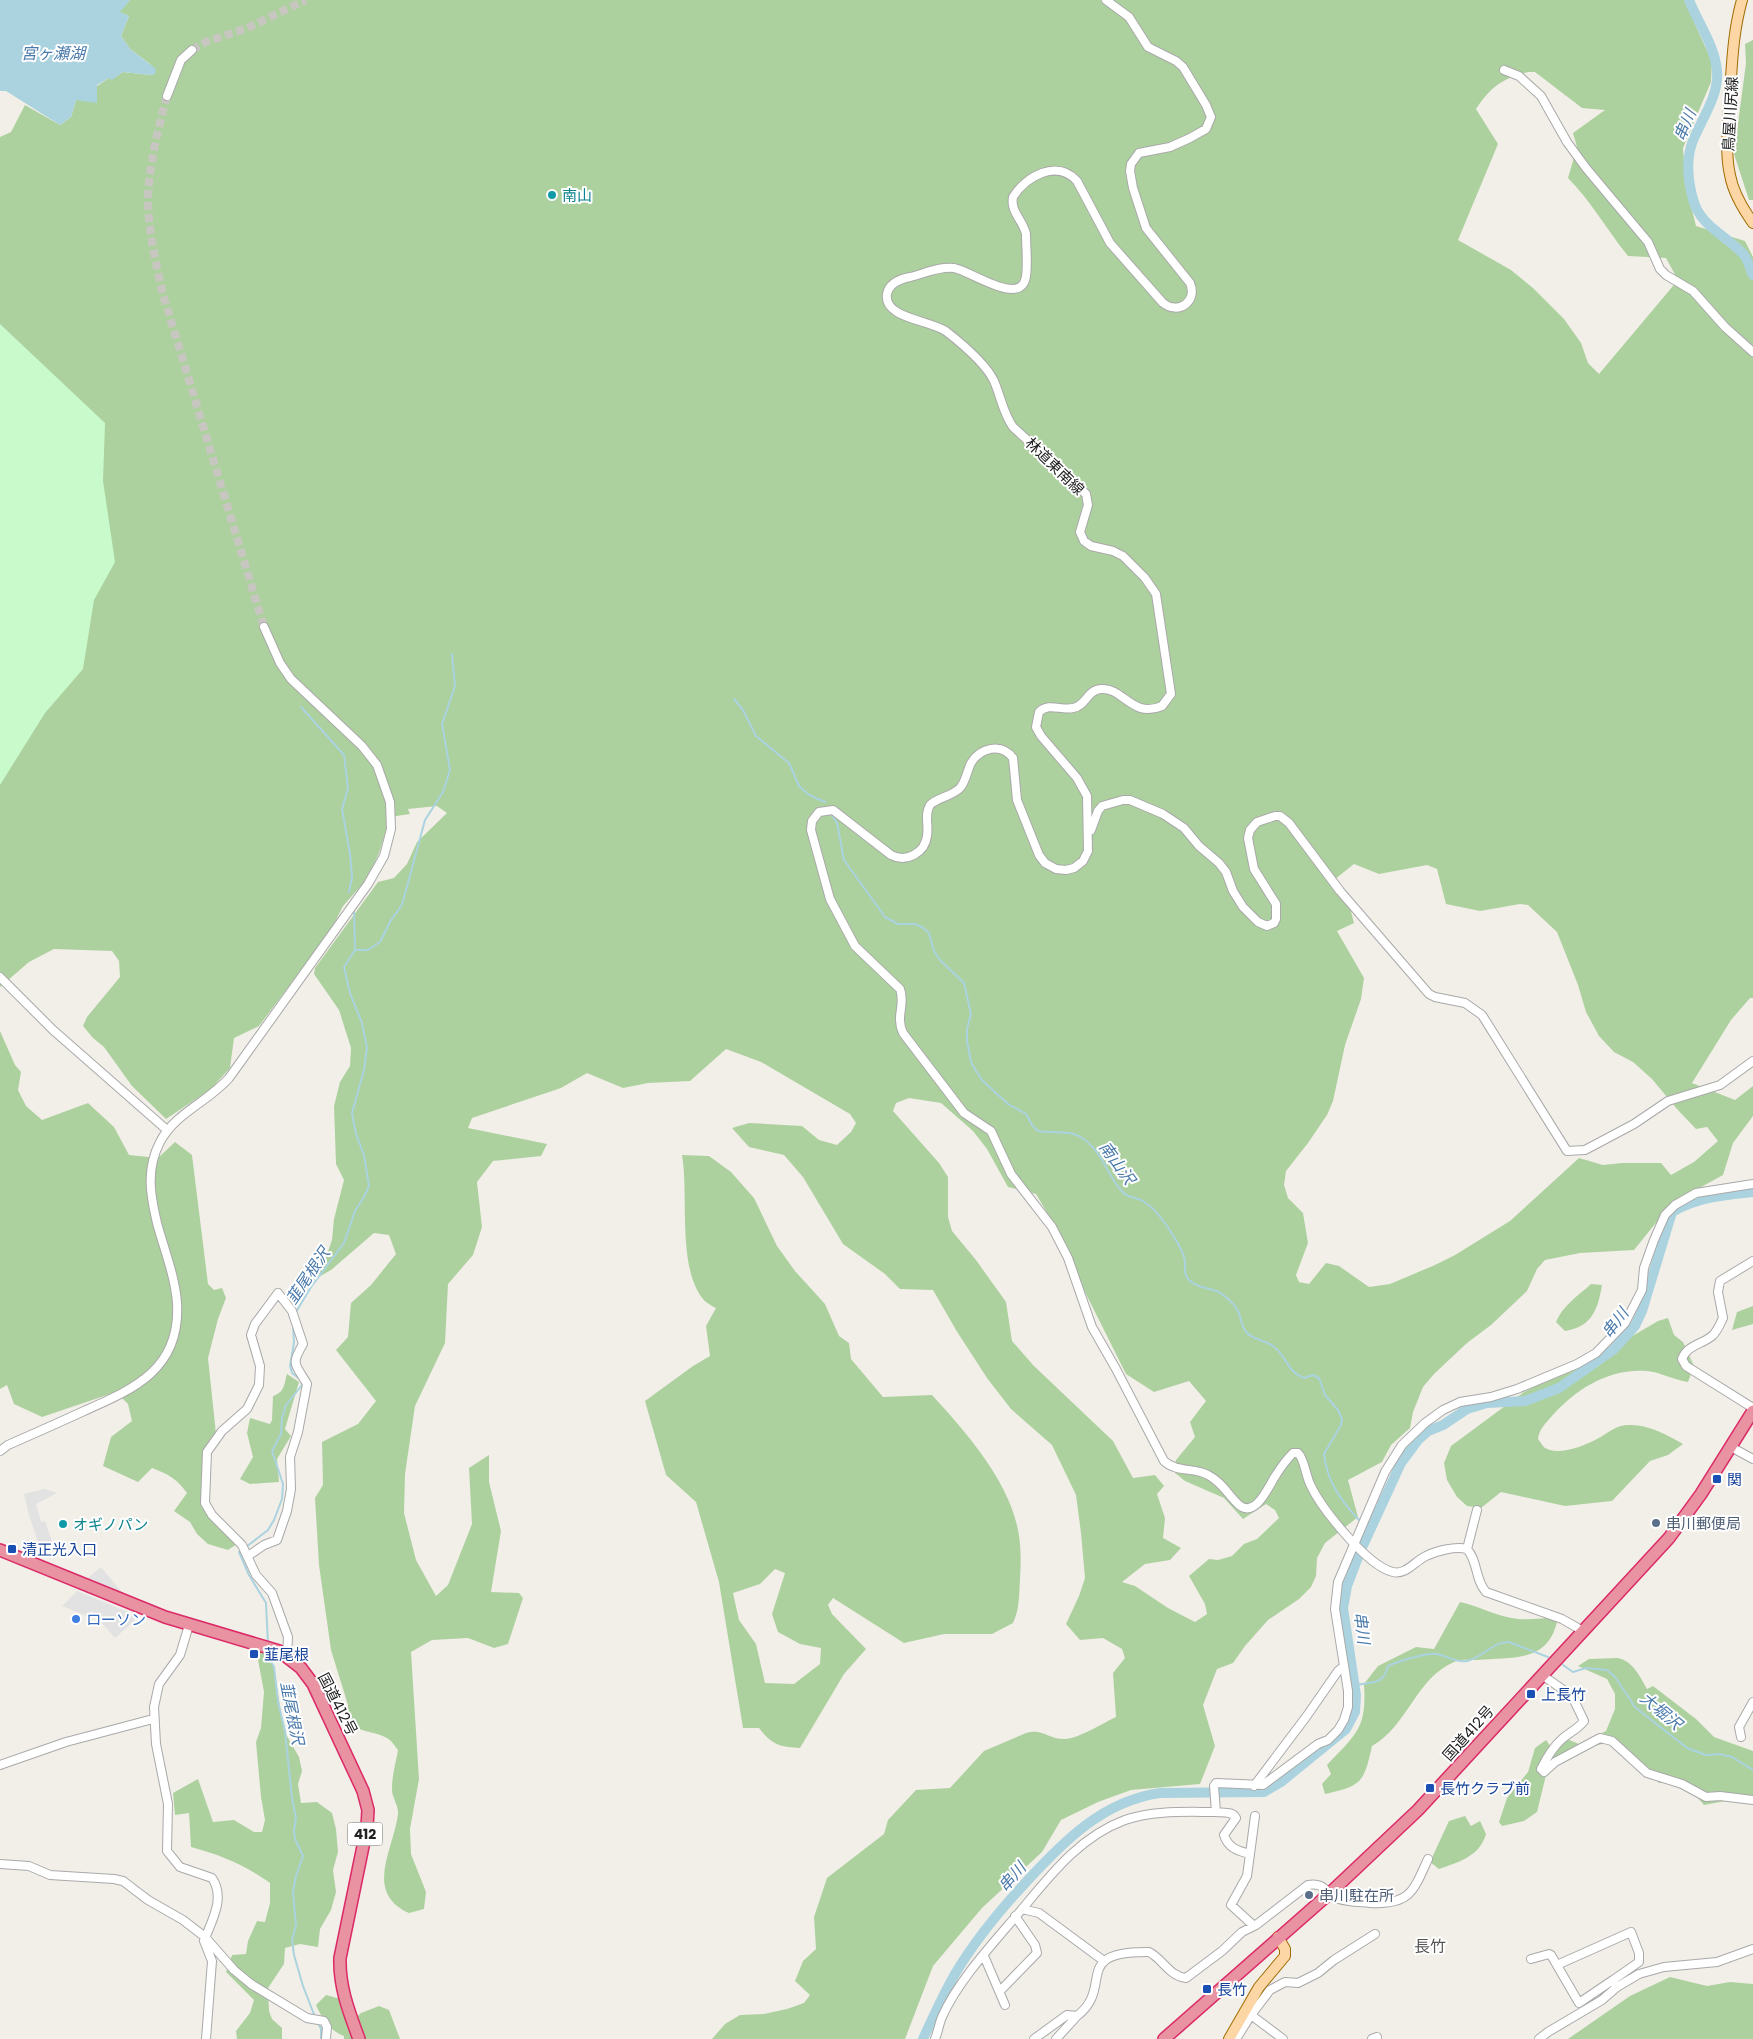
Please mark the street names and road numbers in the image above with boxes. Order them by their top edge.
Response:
street label: 鳥屋川尻線 [1718,76,1742,152]
street label: 林道東南線 [1021,432,1089,500]
street label: 国道412号 [313,1669,363,1739]
street label: 国道412号 [1437,1701,1499,1765]
road number: 412 [348,1822,382,1846]

